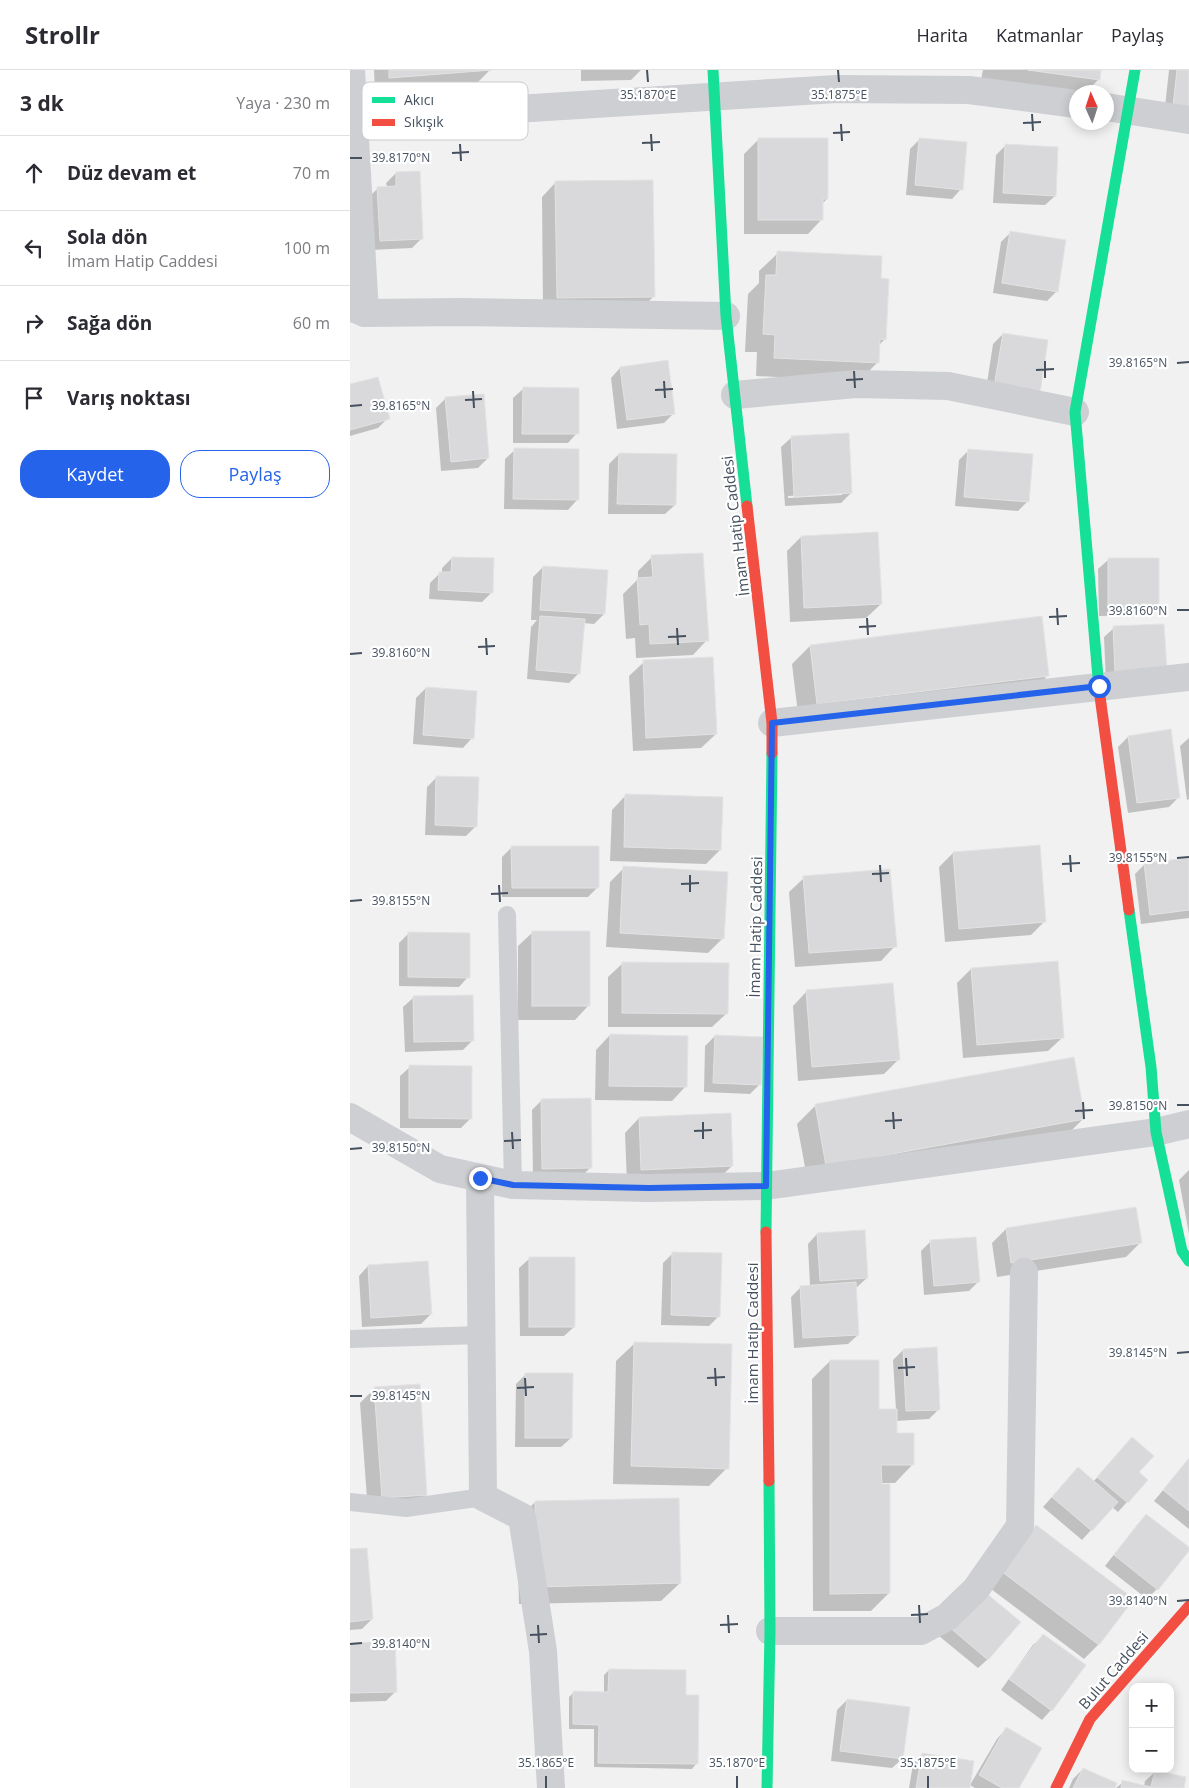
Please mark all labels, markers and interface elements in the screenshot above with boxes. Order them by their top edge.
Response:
text: Strollr [25,18,100,51]
text: Harita [916,23,968,47]
text: Katmanlar [996,23,1083,47]
text: Paylaş [1111,23,1164,47]
legend [362,82,528,140]
north arrow [1069,85,1114,130]
text: 35.1870°E [620,86,676,103]
text: 35.1875°E [811,86,867,103]
text: 3 dk [20,89,64,117]
text: Akıcı [404,90,434,109]
text: Yaya · 230 m [236,92,330,114]
text: Sıkışık [404,112,444,131]
text: 39.8170°N [372,149,430,166]
icon: ahead [20,159,48,187]
text: Düz devam et [67,160,196,186]
text: 70 m [293,162,330,184]
text: Sola dön [67,224,148,250]
icon: left [20,234,48,262]
text: 100 m [284,237,330,259]
text: İmam Hatip Caddesi [67,250,218,272]
icon: right [20,309,48,337]
text: Sağa dön [67,310,152,336]
text: 60 m [293,312,330,334]
text: 39.8165°N [1109,354,1167,371]
icon: arrive [20,384,48,412]
text: Varış noktası [67,385,191,411]
text: 39.8165°N [372,397,430,414]
button: Kaydet [20,450,170,498]
button: Paylaş [180,450,330,498]
street label: İmam Hatip Caddesi [716,455,754,597]
text: 39.8160°N [1109,602,1167,619]
text: 39.8160°N [372,644,430,661]
route start [1088,675,1111,698]
text: 39.8155°N [1109,849,1167,866]
street label: İmam Hatip Caddesi [744,856,766,998]
text: 39.8155°N [372,892,430,909]
text: 39.8150°N [1109,1097,1167,1114]
text: 39.8150°N [372,1139,430,1156]
route end [469,1167,492,1190]
street label: İmam Hatip Caddesi [742,1262,762,1404]
text: 39.8145°N [1109,1344,1167,1361]
text: 39.8145°N [372,1387,430,1404]
text: 39.8140°N [1109,1592,1167,1609]
street label: Bulut Caddesi [1074,1627,1152,1713]
text: 39.8140°N [372,1635,430,1652]
map controls [1129,1683,1174,1773]
button: + [1129,1683,1174,1728]
button: − [1129,1728,1174,1773]
text: 35.1865°E [518,1754,574,1771]
text: 35.1870°E [709,1754,765,1771]
text: 35.1875°E [900,1754,956,1771]

